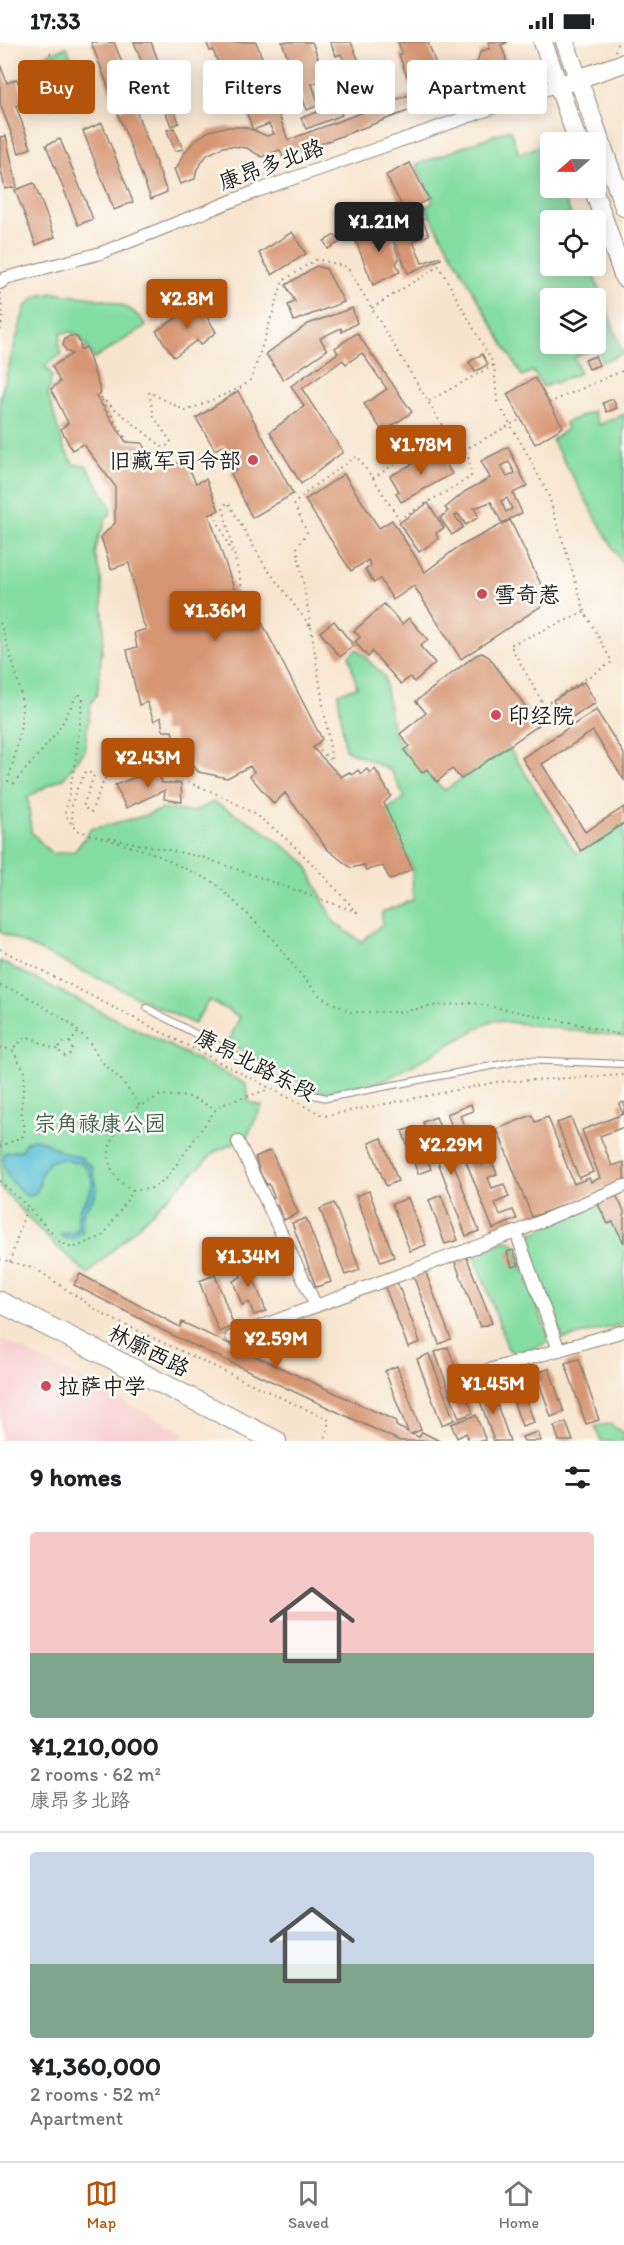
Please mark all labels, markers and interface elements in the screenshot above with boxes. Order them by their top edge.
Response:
text: 17:33 [30,8,81,35]
chip: Buy [18,60,95,114]
chip: Rent [107,60,191,114]
chip: Filters [203,60,303,114]
chip: New [315,60,395,114]
chip: Apartment [407,60,547,114]
north arrow [540,132,606,198]
map controls [540,132,606,354]
street label: 康昂多北路 [215,133,327,196]
pin: ¥1.21M [330,202,428,253]
text: ¥1.21M [349,209,409,233]
button: locate [540,210,606,276]
pin: ¥2.8M [145,279,229,330]
text: ¥2.8M [160,286,214,310]
button: layers [540,288,606,354]
pin: ¥1.78M [372,425,470,476]
text: ¥1.78M [390,432,452,456]
place label: 旧藏军司令部 [109,447,241,474]
marker: 旧藏军司令部 [246,453,260,467]
place label: 雪奇惹 [494,581,560,608]
marker: 雪奇惹 [475,587,489,601]
pin: ¥1.36M [166,591,264,642]
text: ¥1.36M [184,598,246,622]
place label: 印经院 [508,702,574,729]
marker: 印经院 [489,708,503,722]
pin: ¥2.43M [99,738,197,789]
text: ¥2.43M [115,745,181,769]
street label: 康昂北路东段 [191,1022,321,1106]
park label: 宗角禄康公园 [34,1110,166,1137]
pin: ¥2.29M [402,1125,500,1176]
text: ¥2.29M [419,1132,483,1156]
pin: ¥1.34M [199,1237,297,1288]
text: ¥1.34M [216,1244,280,1268]
street label: 林廓西路 [103,1318,194,1382]
pin: ¥2.59M [227,1319,325,1370]
text: ¥2.59M [244,1326,308,1350]
pin: ¥1.45M [444,1364,542,1415]
text: ¥1.45M [461,1371,525,1395]
place label: 拉萨中学 [58,1373,146,1400]
marker: 拉萨中学 [39,1379,53,1393]
text: 9 homes [30,1461,122,1493]
icon: filters [561,1461,594,1494]
icon: home [258,1571,366,1679]
text: ¥1,210,000 [30,1730,159,1762]
text: 2 rooms · 62 m² [30,1762,161,1786]
text: 康昂多北路 [30,1788,130,1812]
icon: home [258,1891,366,1999]
text: ¥1,360,000 [30,2050,161,2082]
text: 2 rooms · 52 m² [30,2082,161,2106]
text: Apartment [30,2106,123,2130]
tab: Map [85,2177,118,2232]
tab: Saved [288,2177,329,2232]
tab: Home [499,2177,539,2232]

